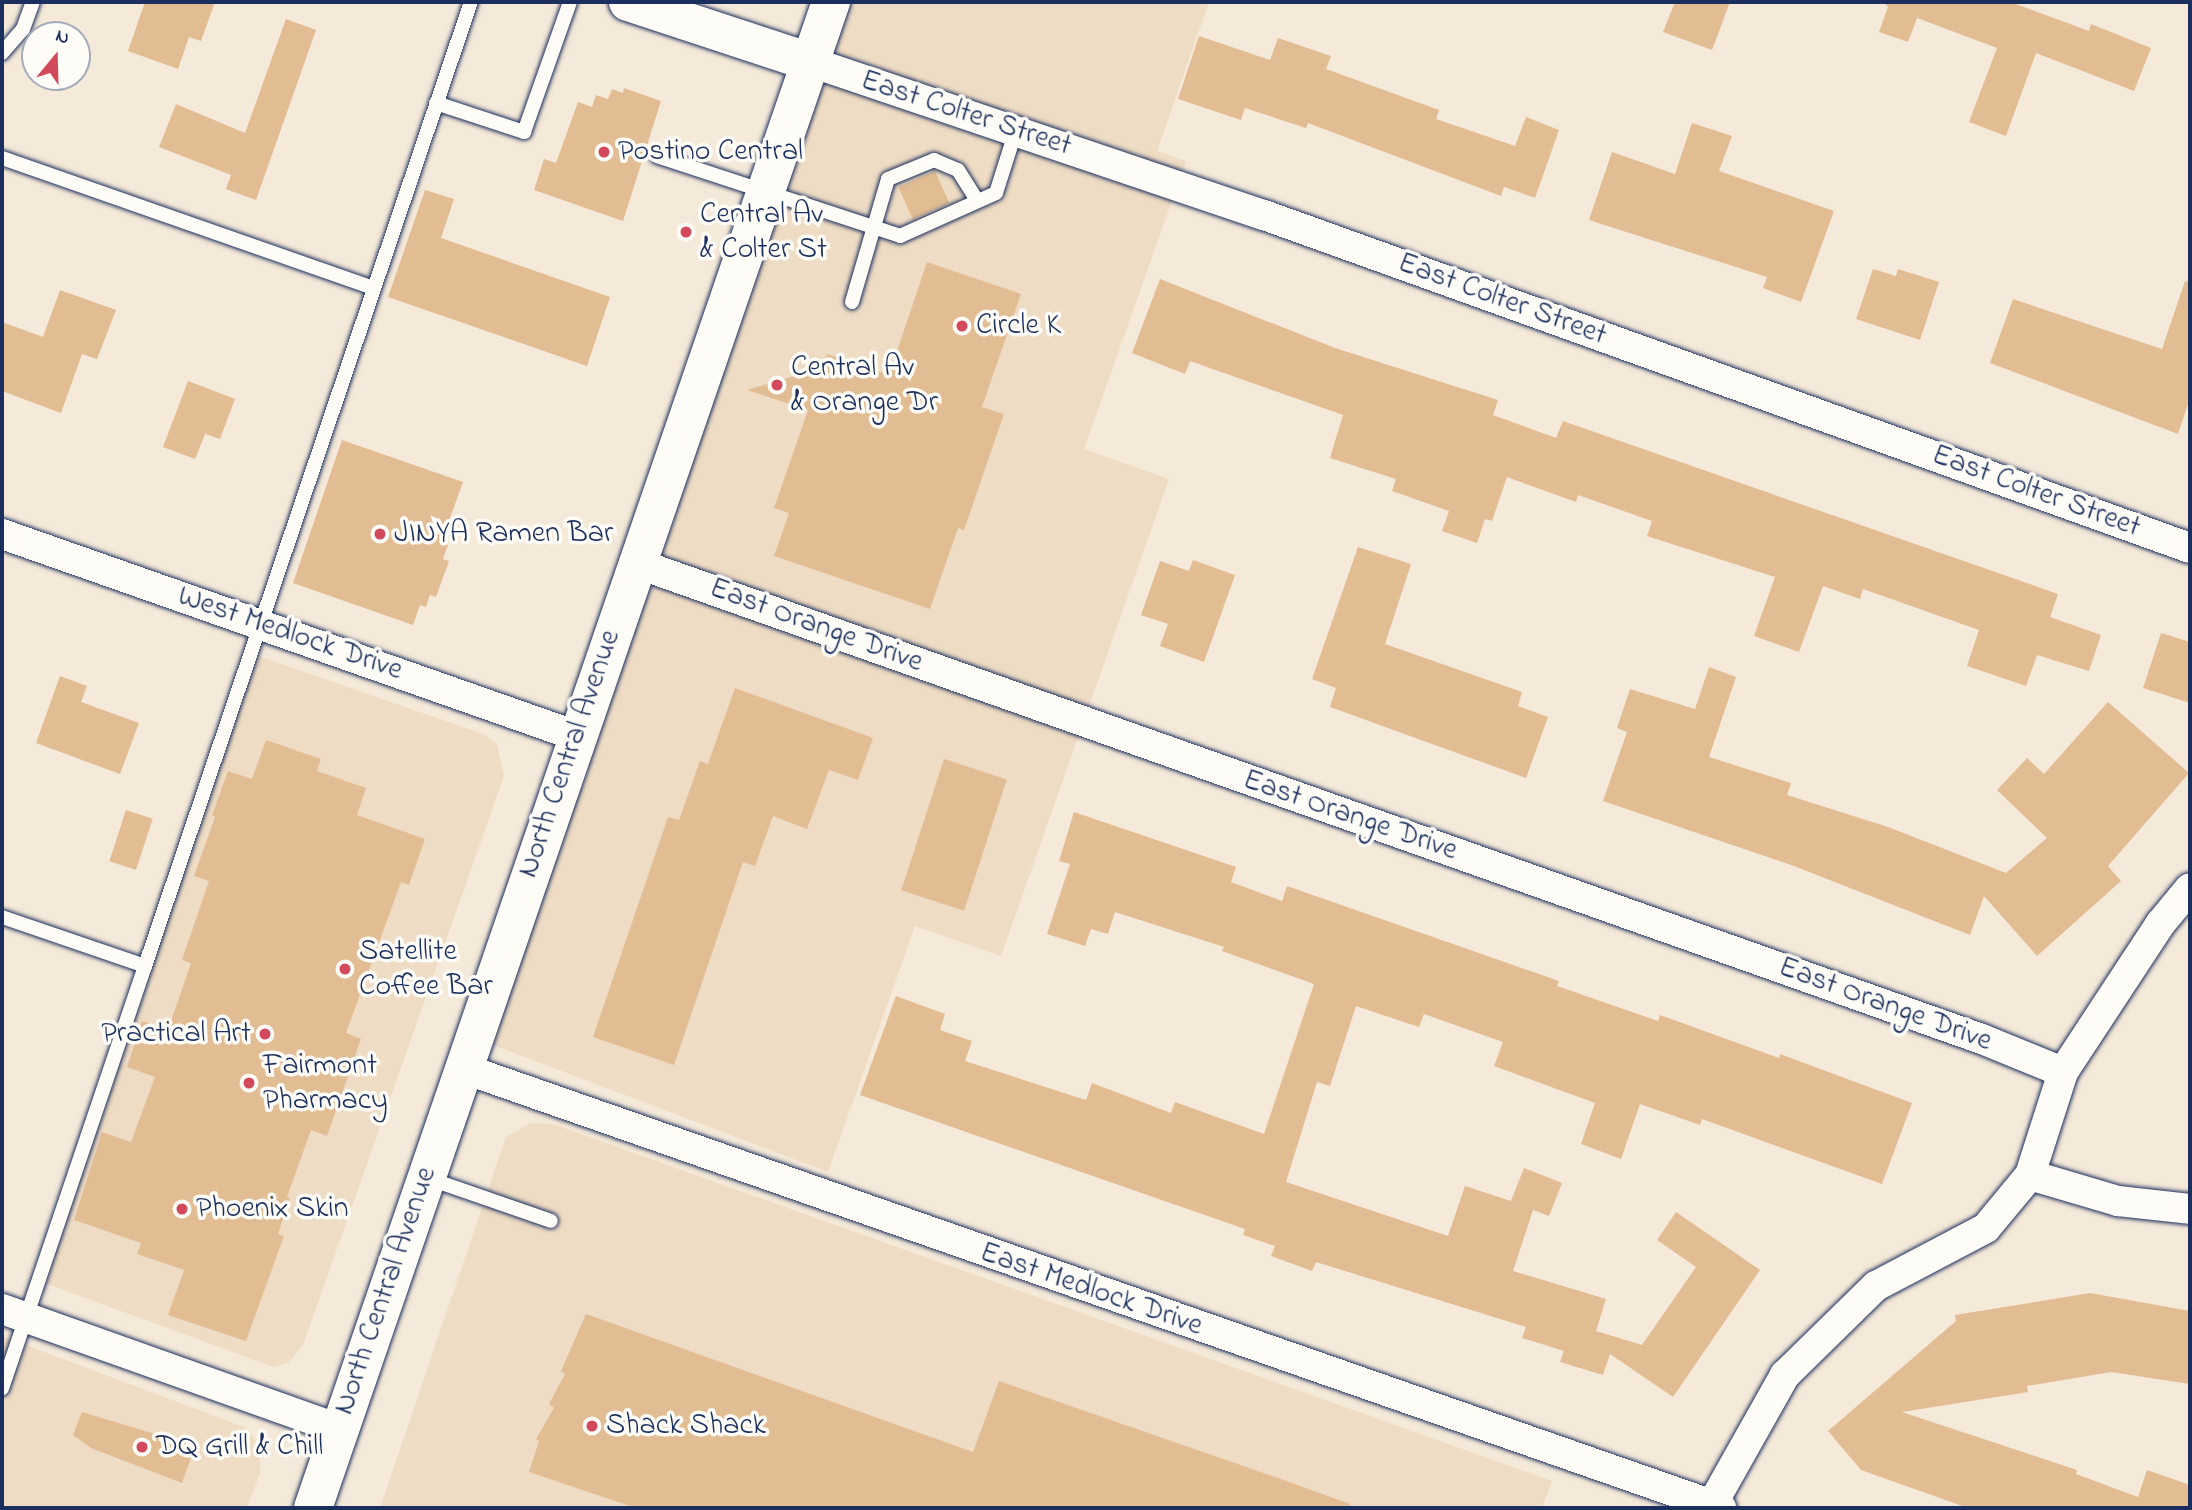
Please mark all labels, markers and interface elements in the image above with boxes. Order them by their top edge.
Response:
north arrow [21,21,91,91]
text: N [52,23,73,52]
street label: East Colter Street [856,63,1076,165]
place label: Postino Central [618,134,803,170]
marker: Postino Central [596,144,612,160]
place label: Central Av & Colter St [700,197,827,268]
marker: Central Av & Colter St [678,224,694,240]
street label: East Colter Street [1393,246,1611,354]
place label: Circle K [976,308,1061,344]
marker: Circle K [954,318,970,334]
place label: Central Av & Orange Dr [791,350,938,420]
marker: Central Av & Orange Dr [769,377,785,393]
street label: East Colter Street [1927,438,2145,546]
place label: JINYA Ramen Bar [394,516,613,552]
marker: JINYA Ramen Bar [372,526,388,542]
street label: East Orange Drive [704,571,928,681]
street label: West Medlock Drive [173,579,407,689]
street label: North Central Avenue [511,625,629,883]
street label: East Orange Drive [1238,762,1462,870]
place label: Satellite Coffee Bar [359,934,493,1004]
street label: East Orange Drive [1773,950,1997,1060]
marker: Satellite Coffee Bar [337,961,353,977]
place label: Practical Art [101,1016,251,1052]
marker: Practical Art [257,1026,273,1042]
place label: Fairmont Pharmacy [263,1048,388,1118]
marker: Fairmont Pharmacy [241,1075,257,1091]
street label: North Central Avenue [327,1162,445,1420]
place label: Phoenix Skin [196,1191,349,1227]
marker: Phoenix Skin [174,1201,190,1217]
street label: East Medlock Drive [975,1235,1207,1345]
place label: Shack Shack [606,1408,766,1444]
marker: Shack Shack [584,1418,600,1434]
place label: DQ Grill & Chill [156,1429,323,1465]
marker: DQ Grill & Chill [134,1439,150,1455]

